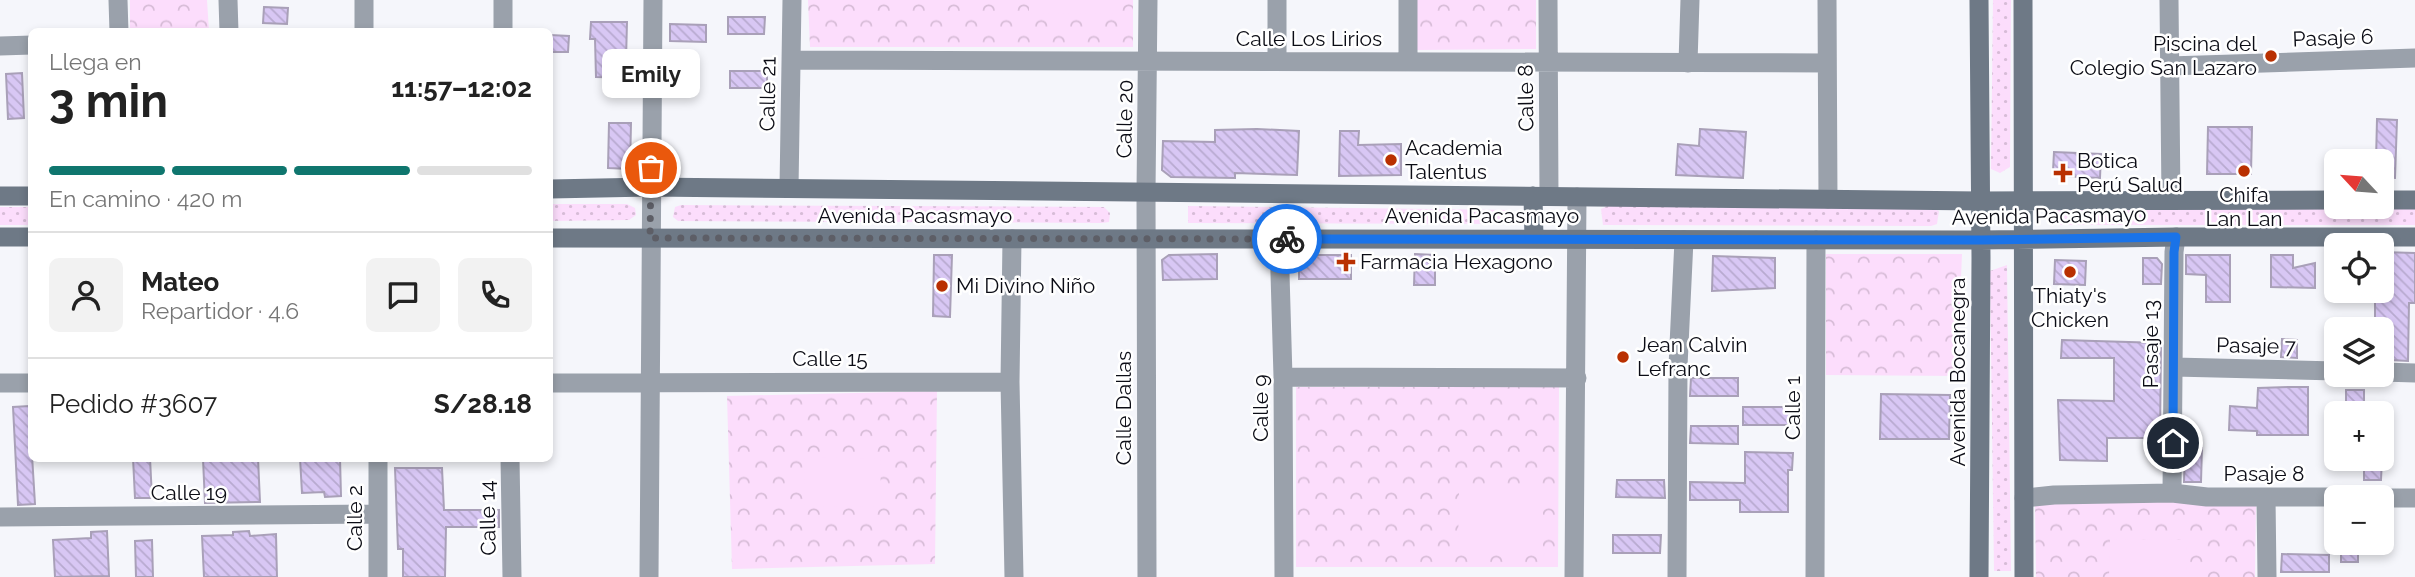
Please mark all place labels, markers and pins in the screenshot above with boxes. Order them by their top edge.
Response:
place label: Piscina del Colegio San Lazaro [2070,31,2257,80]
marker: Piscina del Colegio San Lazaro [2263,48,2279,64]
callout: Emily [602,49,700,98]
place label: Academia Talentus [1405,135,1503,184]
pin [621,138,681,198]
place label: Botica Perú Salud [2077,148,2183,197]
marker: Academia Talentus [1383,152,1399,168]
marker: Chifa Lan Lan [2236,163,2252,179]
marker: Botica Perú Salud [2055,165,2071,181]
place label: Chifa Lan Lan [2205,182,2283,231]
place label: Farmacia Hexagono [1360,249,1553,274]
marker: Farmacia Hexagono [1338,254,1354,270]
marker: Thiaty's Chicken [2062,264,2078,280]
place label: Mi Divino Niño [956,273,1095,298]
marker: Mi Divino Niño [934,278,950,294]
place label: Thiaty's Chicken [2031,283,2109,332]
place label: Jean Calvin Lefranc [1637,332,1748,381]
marker: Jean Calvin Lefranc [1615,349,1631,365]
pin [2143,413,2203,473]

